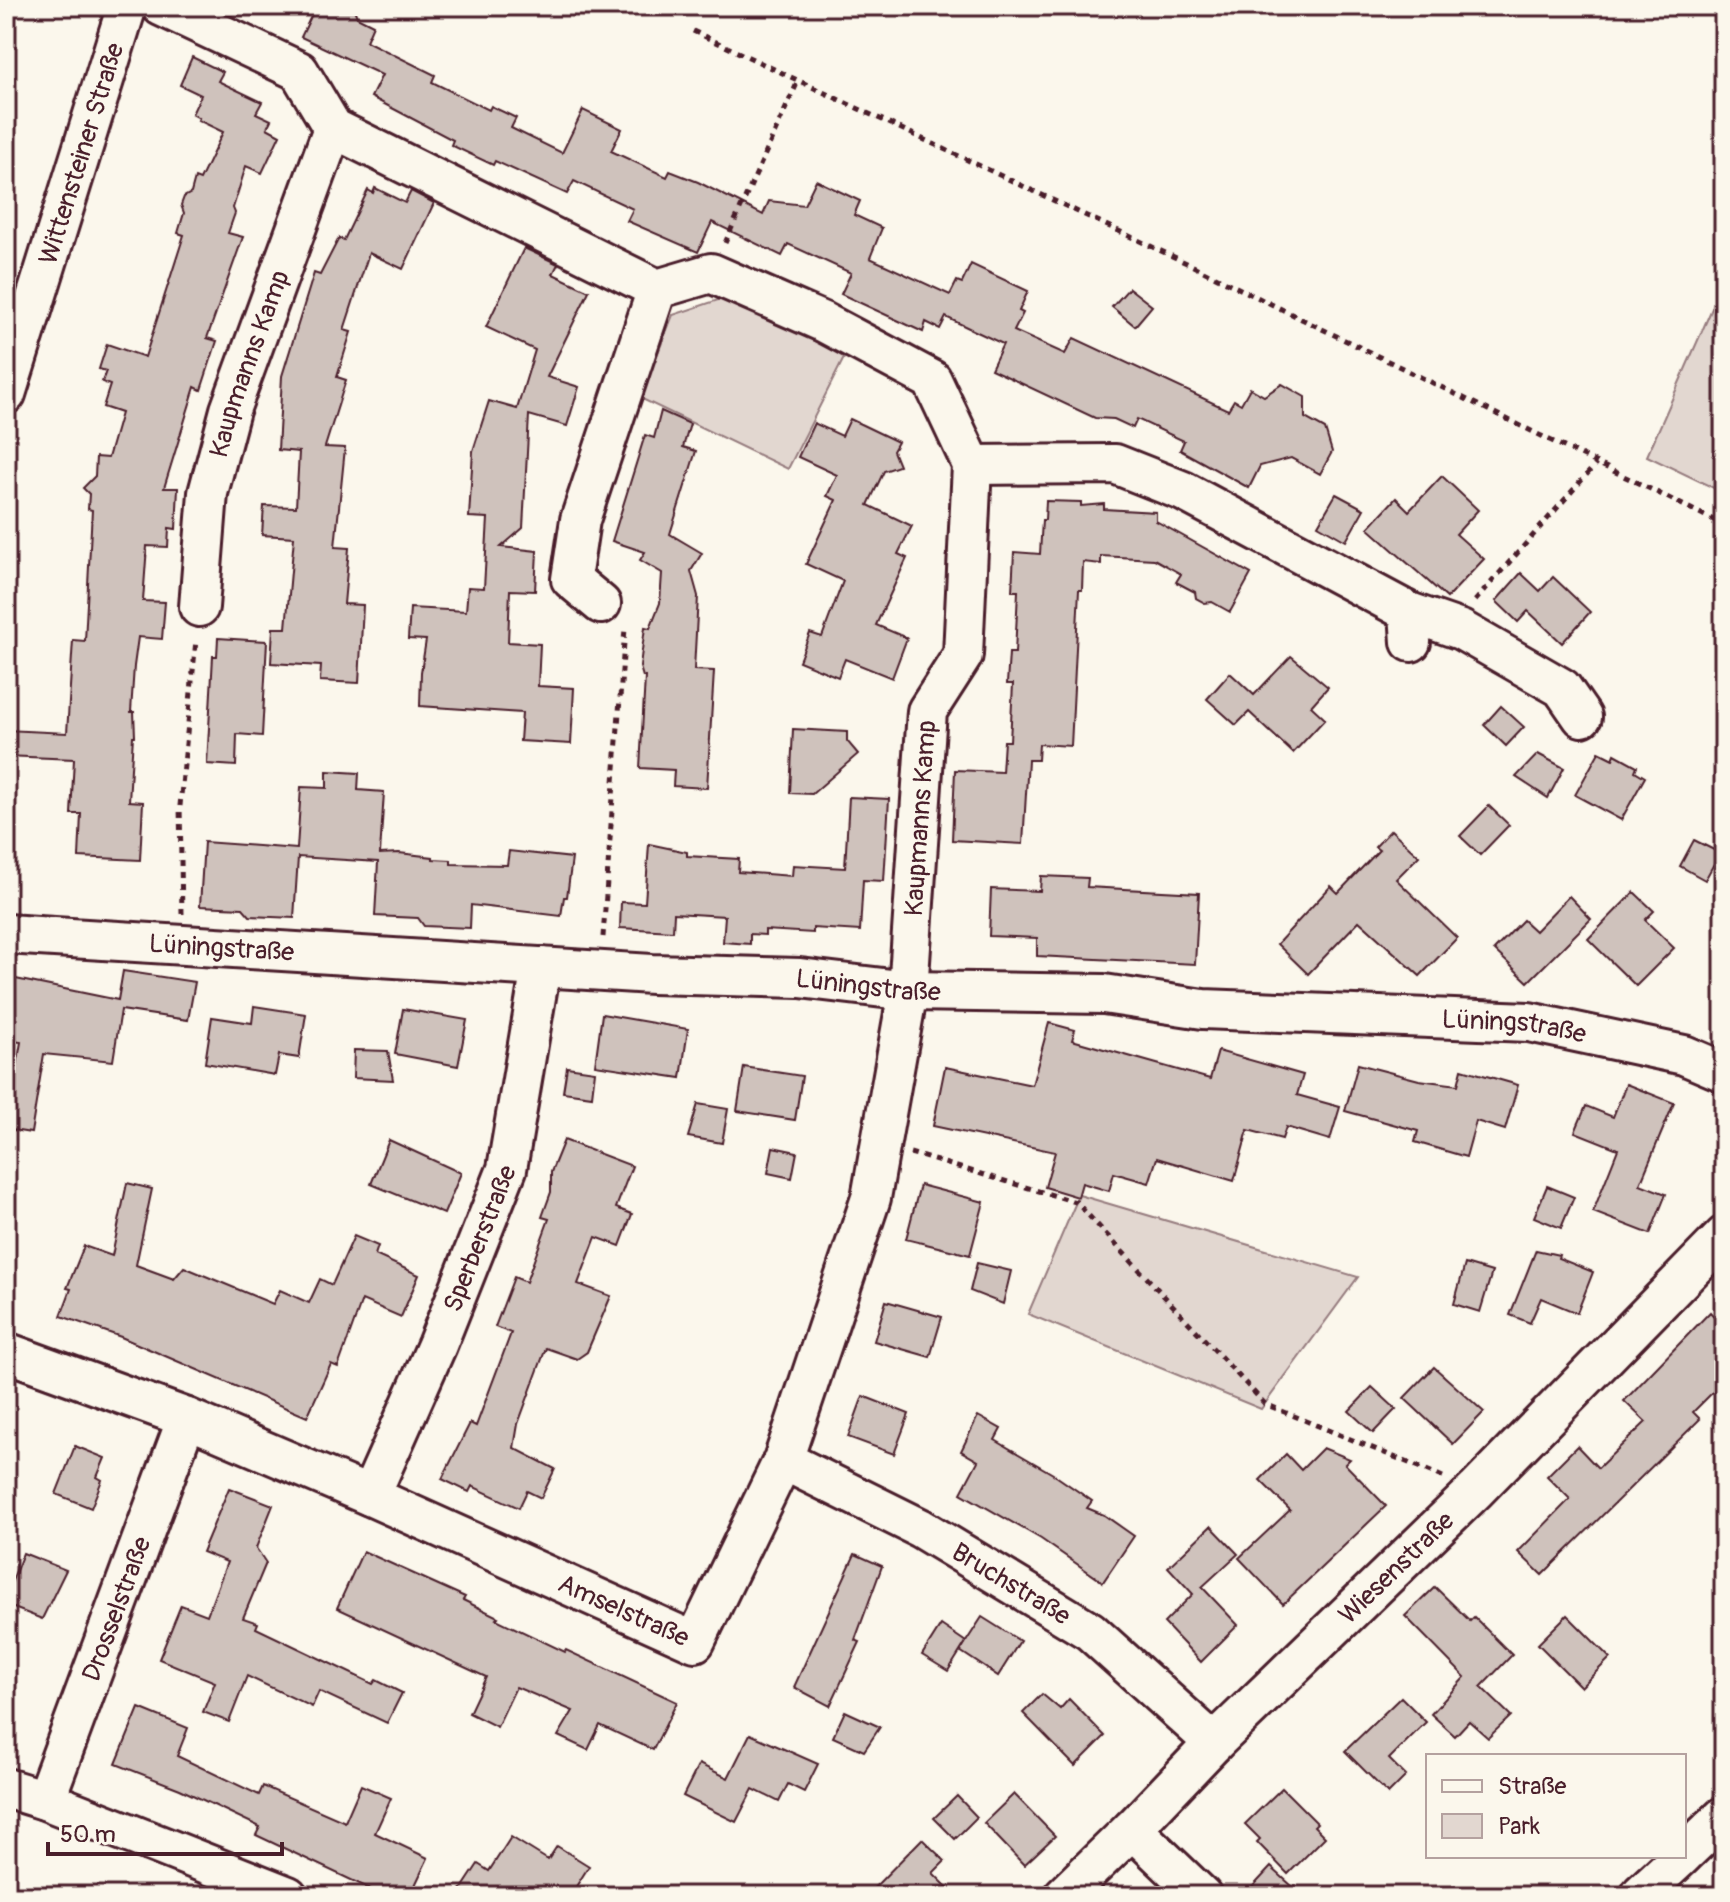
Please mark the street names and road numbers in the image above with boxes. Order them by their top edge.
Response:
street label: Wittensteiner Straße [32,39,132,268]
street label: Kaupmanns Kamp [203,266,297,461]
street label: Kaupmanns Kamp [898,719,943,917]
street label: Lüningstraße [148,928,295,969]
street label: Lüningstraße [794,963,941,1009]
street label: Lüningstraße [1441,1004,1589,1051]
street label: Sperberstraße [437,1161,524,1317]
street label: Wiesenstraße [1332,1505,1461,1631]
street label: Drosselstraße [76,1532,159,1686]
street label: Bruchstraße [946,1536,1076,1633]
street label: Amselstraße [553,1568,694,1654]

